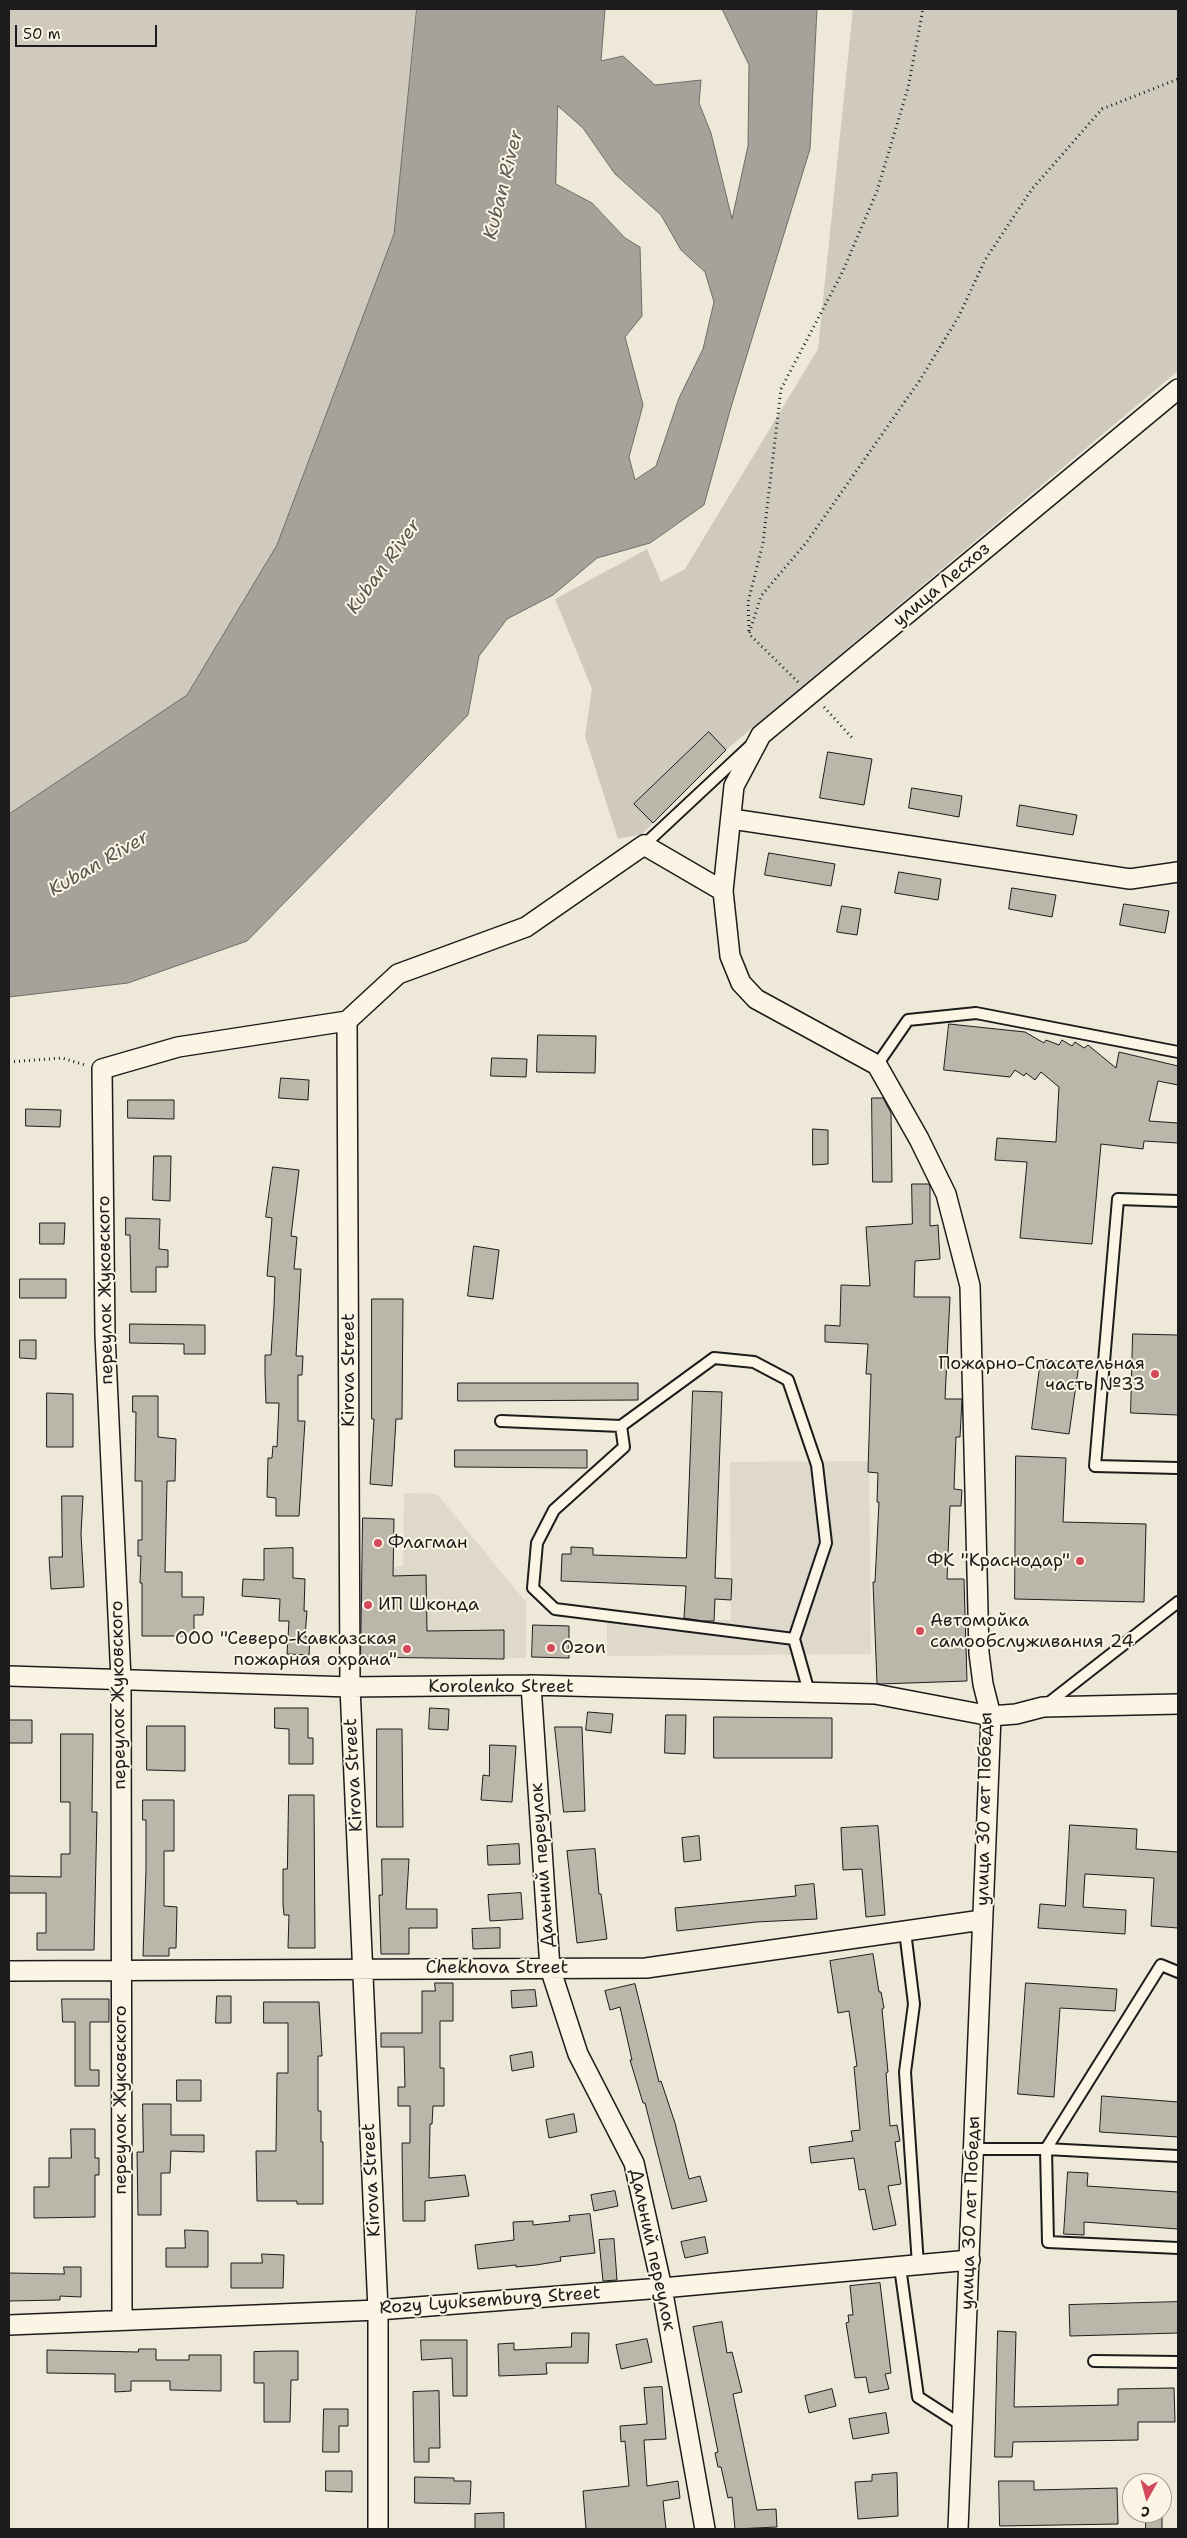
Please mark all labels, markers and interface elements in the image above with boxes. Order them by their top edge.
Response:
scale bar [18,15,160,47]
text: 50 m [23,24,61,44]
water label: Kuban River [479,128,529,242]
water label: Kuban River [342,515,426,619]
street label: улица Лесхоз [889,538,995,632]
water label: Kuban River [45,826,153,902]
street label: переулок Жуковского [94,1195,118,1385]
street label: Kirova Street [338,1313,360,1427]
place label: Пожарно-Спасательная часть №33 [938,1353,1145,1396]
marker: Пожарно-Спасательная часть №33 [1149,1368,1161,1380]
place label: Флагман [388,1532,468,1554]
marker: Флагман [372,1537,384,1549]
place label: ФК "Краснодар" [927,1550,1070,1572]
marker: ФК "Краснодар" [1074,1555,1086,1567]
place label: ИП Шконда [378,1594,479,1616]
marker: ИП Шконда [362,1599,374,1611]
street label: переулок Жуковского [107,1600,131,1790]
place label: Автомойка самообслуживания 24 [930,1610,1134,1652]
marker: Автомойка самообслуживания 24 [914,1625,926,1637]
place label: ООО "Северо-Кавказская пожарная охрана" [175,1628,397,1670]
place label: Ozon [561,1637,606,1659]
marker: Ozon [545,1642,557,1654]
marker: ООО "Северо-Кавказская пожарная охрана" [401,1643,413,1655]
street label: Korolenko Street [428,1676,574,1698]
street label: улица 30 лет Победы [973,1712,997,1906]
street label: Kirova Street [340,1718,368,1832]
street label: Дальний переулок [526,1782,560,1948]
street label: Chekhova Street [426,1957,568,1979]
street label: переулок Жуковского [110,2005,132,2195]
street label: улица 30 лет Победы [957,2116,985,2310]
street label: Kirova Street [358,2123,386,2237]
street label: Дальний переулок [624,2167,680,2333]
street label: Rozy Lyuksemburg Street [379,2282,601,2320]
north arrow [1122,2473,1172,2523]
text: С [1140,2502,1151,2521]

